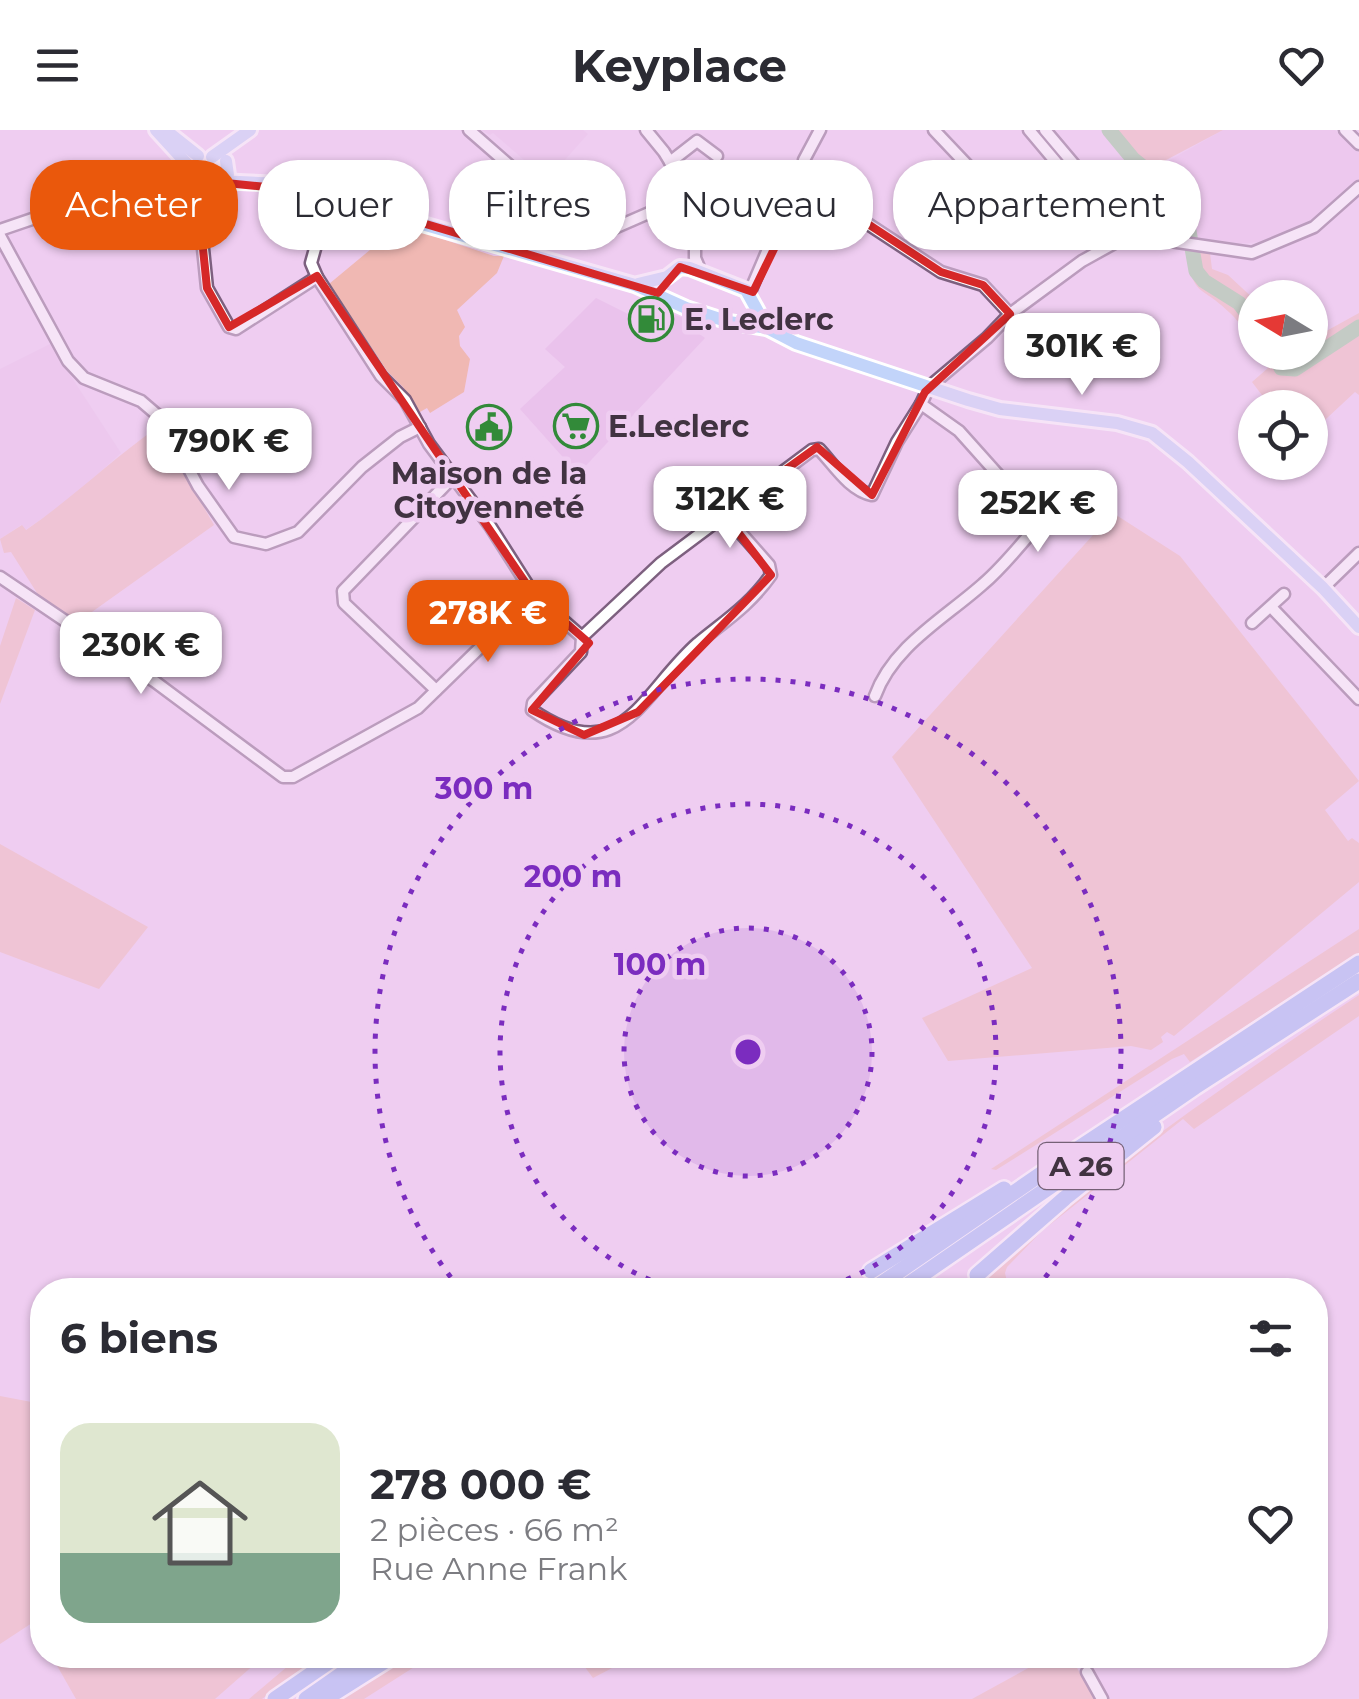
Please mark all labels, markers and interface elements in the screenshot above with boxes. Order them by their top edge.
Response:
icon: menu [30,38,85,93]
text: Keyplace [572,38,787,93]
icon: heart [1274,38,1329,93]
chip: Acheter [30,160,238,250]
chip: Louer [258,160,429,250]
chip: Filtres [449,160,626,250]
chip: Nouveau [646,160,873,250]
chip: Appartement [893,160,1201,250]
north arrow [1238,280,1328,370]
map controls [1238,280,1328,480]
fuel station icon: E. Leclerc [628,296,674,342]
place label: E. Leclerc [684,301,834,338]
pin: 301K € [1001,313,1163,398]
text: 301K € [1026,326,1138,365]
button: locate [1238,390,1328,480]
supermarket icon: E.Leclerc [553,403,599,449]
public building icon: Maison de la Citoyenneté [466,404,512,450]
pin: 790K € [148,408,310,493]
place label: E.Leclerc [608,408,749,445]
text: 790K € [169,421,289,460]
place label: Maison de la Citoyenneté [391,455,587,526]
pin: 312K € [649,466,811,551]
pin: 252K € [957,470,1119,555]
text: 312K € [675,479,785,518]
text: 252K € [980,483,1096,522]
pin: 278K € [407,580,569,665]
text: 278K € [429,593,547,632]
pin: 230K € [60,612,222,697]
text: 230K € [82,625,200,664]
text: 300 m [434,770,533,807]
text: 200 m [524,858,622,895]
text: 100 m [614,946,706,983]
centre of rings [730,1034,766,1070]
road number: A 26 [1038,1143,1124,1189]
icon: filters [1243,1311,1298,1366]
text: 6 biens [60,1312,218,1364]
text: 278 000 € [370,1458,591,1510]
icon: home [140,1463,260,1583]
icon: heart [1243,1496,1298,1551]
text: 2 pièces · 66 m² [370,1510,619,1549]
text: Rue Anne Frank [370,1549,627,1588]

